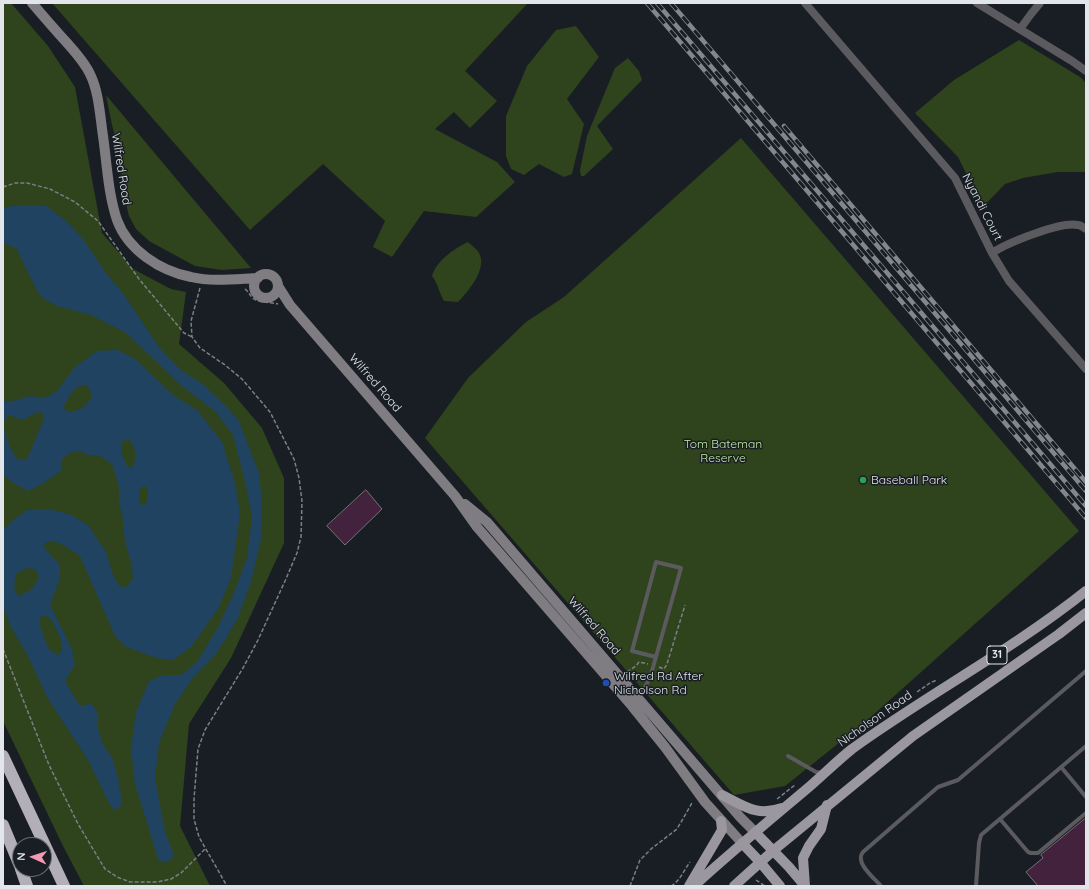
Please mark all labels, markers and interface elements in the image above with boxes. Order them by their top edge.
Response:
street label: Wilfred Road [108,132,134,206]
street label: Nyandi Court [959,171,1005,243]
street label: Wilfred Road [346,351,404,415]
park label: Tom Bateman Reserve [684,437,762,465]
place label: Baseball Park [871,473,947,487]
marker: Baseball Park [858,475,868,485]
street label: Wilfred Road [565,594,623,658]
road number: 31 [987,646,1007,664]
place label: Wilfred Rd After Nicholson Rd [614,669,703,697]
marker: Wilfred Rd After Nicholson Rd [601,678,611,688]
street label: Nicholson Road [835,688,915,750]
north arrow [12,837,52,877]
text: N [14,852,28,861]

